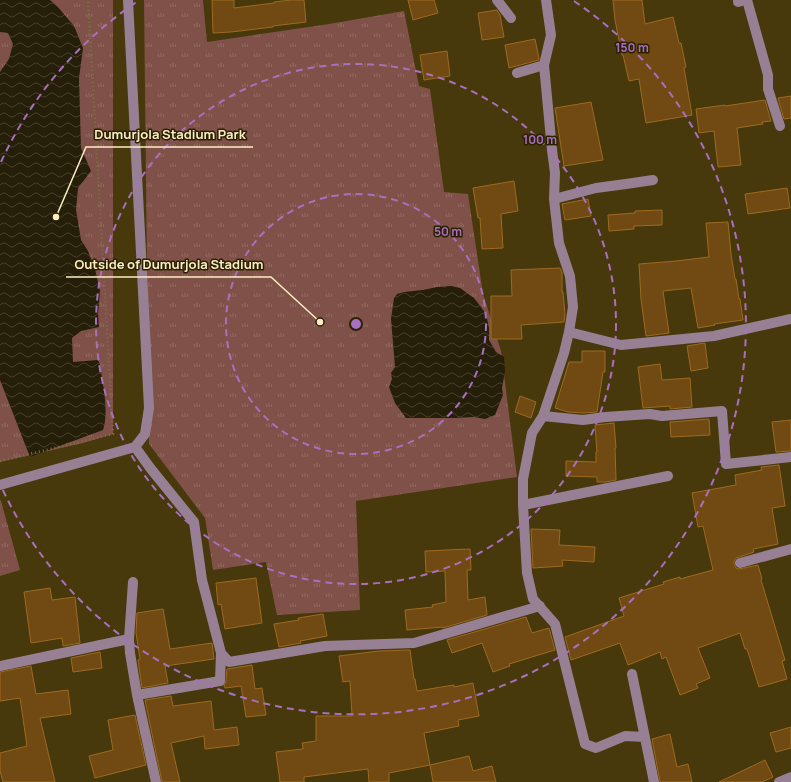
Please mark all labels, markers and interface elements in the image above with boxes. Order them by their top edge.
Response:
text: 150 m [615,39,649,56]
callout: Dumurjola Stadium Park [86,122,253,147]
text: Dumurjola Stadium Park [94,125,247,143]
text: 100 m [523,131,557,148]
text: 50 m [434,223,462,240]
callout: Outside of Dumurjola Stadium [66,252,271,277]
text: Outside of Dumurjola Stadium [74,255,264,273]
centre of rings [349,317,363,331]

